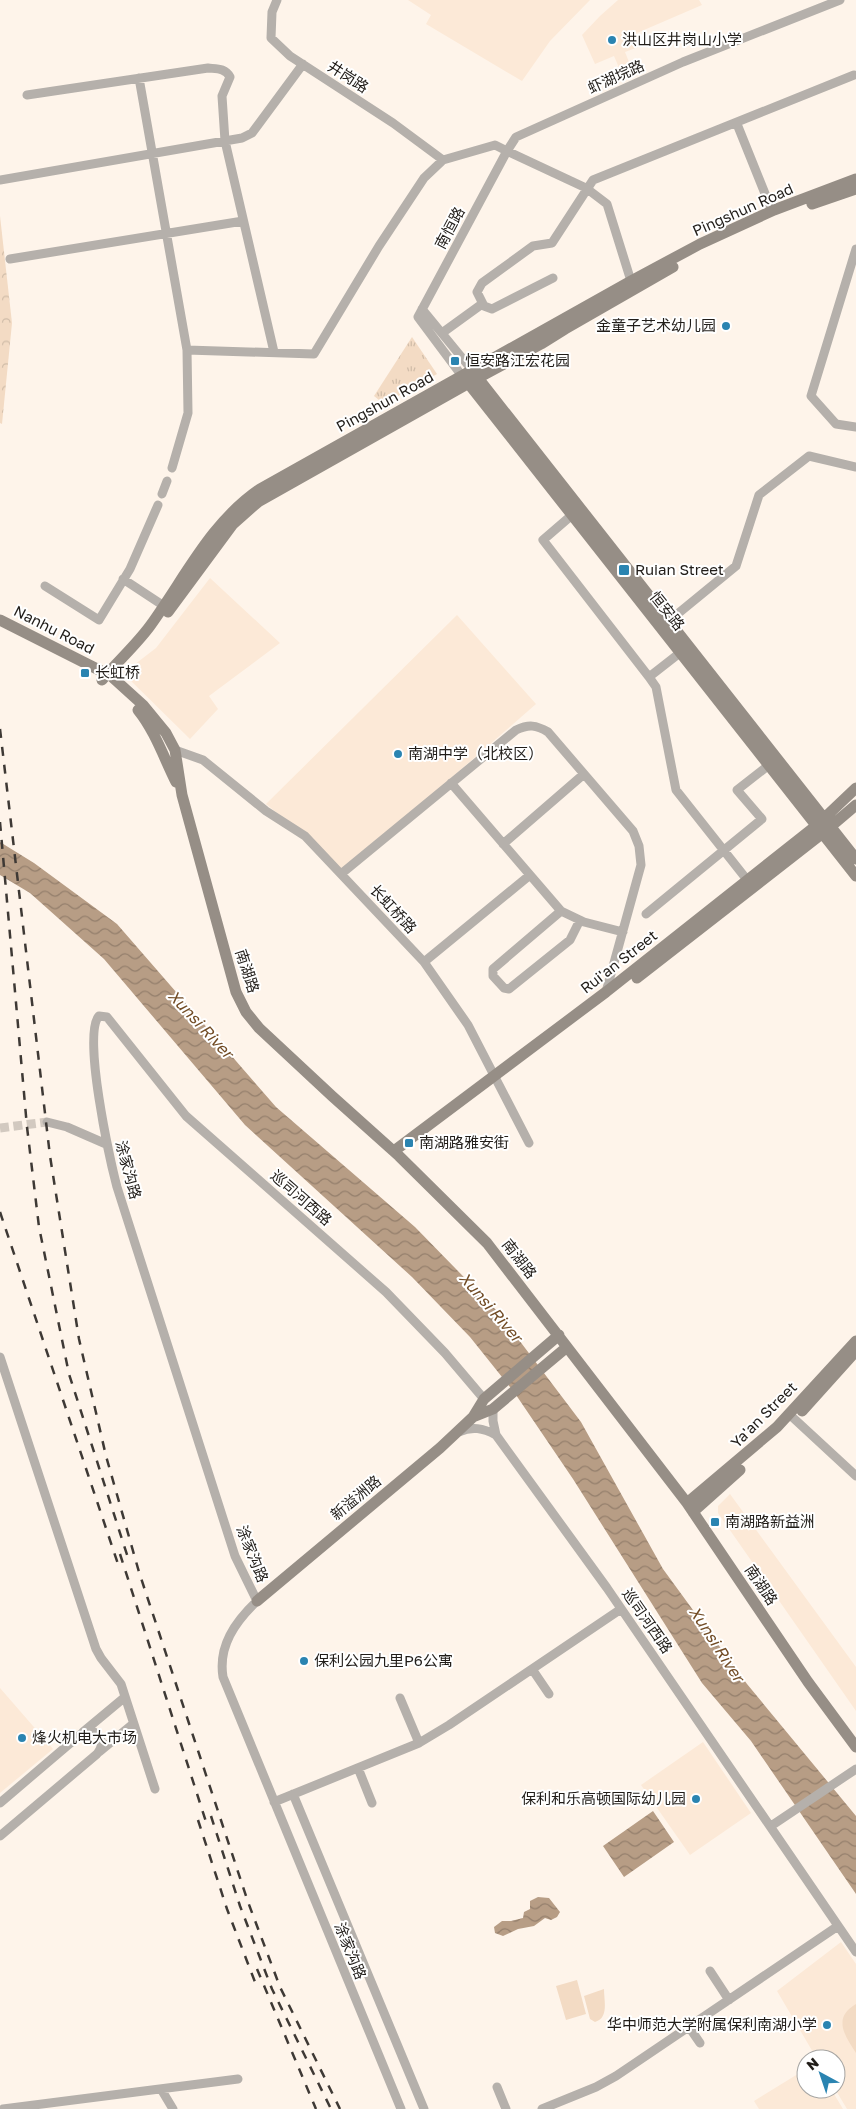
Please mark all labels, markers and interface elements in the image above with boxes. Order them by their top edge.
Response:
place label: 洪山区井岗山小学 [622,30,742,48]
marker: 洪山区井岗山小学 [606,34,618,46]
street label: 井岗路 [325,56,372,96]
street label: 虾湖垸路 [585,56,647,97]
street label: Pingshun Road [689,179,796,239]
street label: 南恒路 [431,203,468,252]
place label: 金童子艺术幼儿园 [596,316,716,334]
marker: 金童子艺术幼儿园 [720,320,732,332]
place label: 恒安路江宏花园 [465,351,570,369]
marker: 恒安路江宏花园 [449,355,461,367]
street label: Pingshun Road [333,367,436,435]
place label: Ruian Street [635,560,724,578]
marker: Ruian Street [617,563,631,577]
street label: 恒安路 [647,587,689,634]
street label: Nanhu Road [11,601,98,657]
place label: 长虹桥 [95,663,140,681]
marker: 长虹桥 [79,667,91,679]
place label: 南湖中学（北校区） [408,744,543,762]
marker: 南湖中学（北校区） [392,748,404,760]
street label: 长虹桥路 [367,880,421,936]
street label: Rui'an Street [577,926,660,997]
street label: 南湖路 [232,947,263,995]
water label: Xunsi River [164,986,239,1064]
place label: 南湖路雅安街 [419,1133,509,1151]
marker: 南湖路雅安街 [403,1137,415,1149]
street label: 涂家沟路 [113,1138,145,1201]
street label: 巡司河西路 [267,1166,336,1229]
street label: 南湖路 [499,1235,541,1282]
water label: Xunsi River [455,1268,529,1348]
street label: Ya'an Street [727,1378,800,1451]
street label: 新溢洲路 [327,1471,384,1523]
place label: 南湖路新益洲 [725,1512,815,1530]
marker: 南湖路新益洲 [709,1516,721,1528]
street label: 涂家沟路 [233,1522,273,1585]
street label: 南湖路 [742,1561,782,1608]
street label: 巡司河西路 [619,1585,677,1656]
water label: Xunsi River [685,1603,750,1688]
place label: 保利公园九里P6公寓 [314,1651,453,1669]
marker: 保利公园九里P6公寓 [298,1655,310,1667]
place label: 烽火机电大市场 [32,1728,137,1746]
marker: 烽火机电大市场 [16,1732,28,1744]
place label: 保利和乐高顿国际幼儿园 [521,1789,686,1807]
marker: 保利和乐高顿国际幼儿园 [690,1793,702,1805]
street label: 涂家沟路 [331,1919,371,1982]
place label: 华中师范大学附属保利南湖小学 [607,2015,817,2033]
marker: 华中师范大学附属保利南湖小学 [821,2019,833,2031]
north arrow [796,2049,846,2099]
text: N [803,2054,822,2074]

